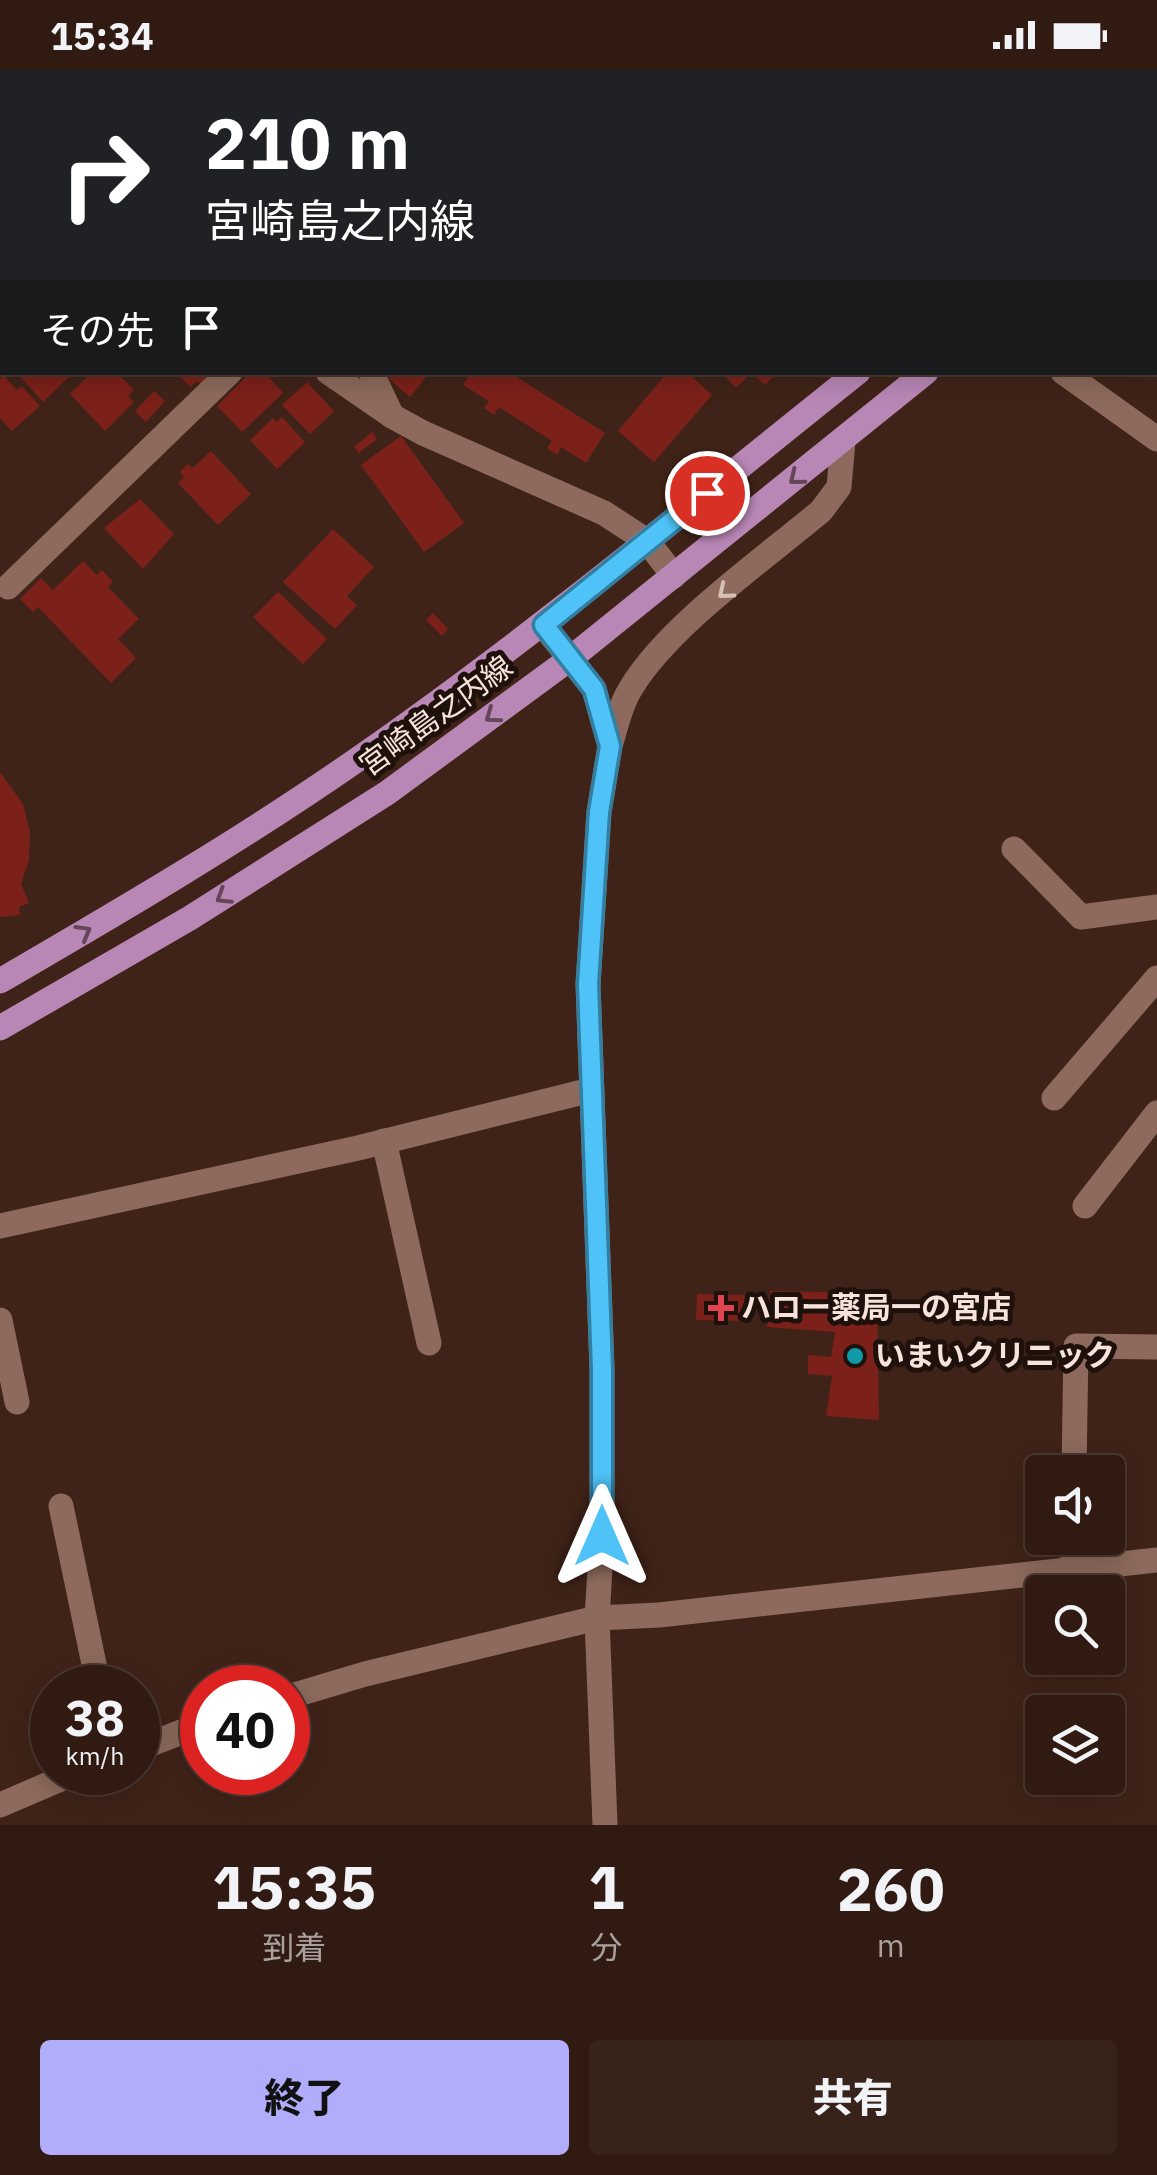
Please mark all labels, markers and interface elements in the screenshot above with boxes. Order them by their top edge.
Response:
text: 15:34 [50,11,154,60]
text: 210 m [205,97,410,188]
icon: right [40,110,170,240]
text: 宮崎島之内線 [205,191,475,249]
icon: arrive [174,300,229,355]
text: その先 [40,305,154,354]
pin [665,451,750,536]
icon: arrive [680,466,735,521]
one-way arrow [789,466,807,484]
one-way arrow [718,580,736,598]
street label: 宮崎島之内線 [351,646,519,783]
one-way arrow [485,704,503,721]
one-way arrow [216,885,234,904]
one-way arrow [73,925,91,944]
place label: ハロー薬局一の宮店 [741,1287,1011,1326]
marker: ハロー薬局一の宮店 [710,1297,732,1319]
place label: いまいクリニック [875,1335,1115,1374]
marker: いまいクリニック [844,1345,866,1367]
map controls [1025,1455,1125,1795]
button: sound [1025,1455,1125,1555]
position arrow [550,1484,654,1588]
button: search [1025,1575,1125,1675]
speed limit sign: 40 [180,1665,310,1795]
text: 38 [65,1685,125,1750]
button: layers [1025,1695,1125,1795]
text: km/h [66,1739,124,1772]
text: 15:35 [212,1847,376,1926]
text: 1 [588,1847,624,1926]
text: 260 [837,1849,945,1928]
text: m [877,1924,905,1966]
text: 到着 [262,1926,326,1968]
text: 分 [590,1926,622,1968]
button: 終了 [40,2040,569,2155]
button: 共有 [589,2040,1117,2155]

